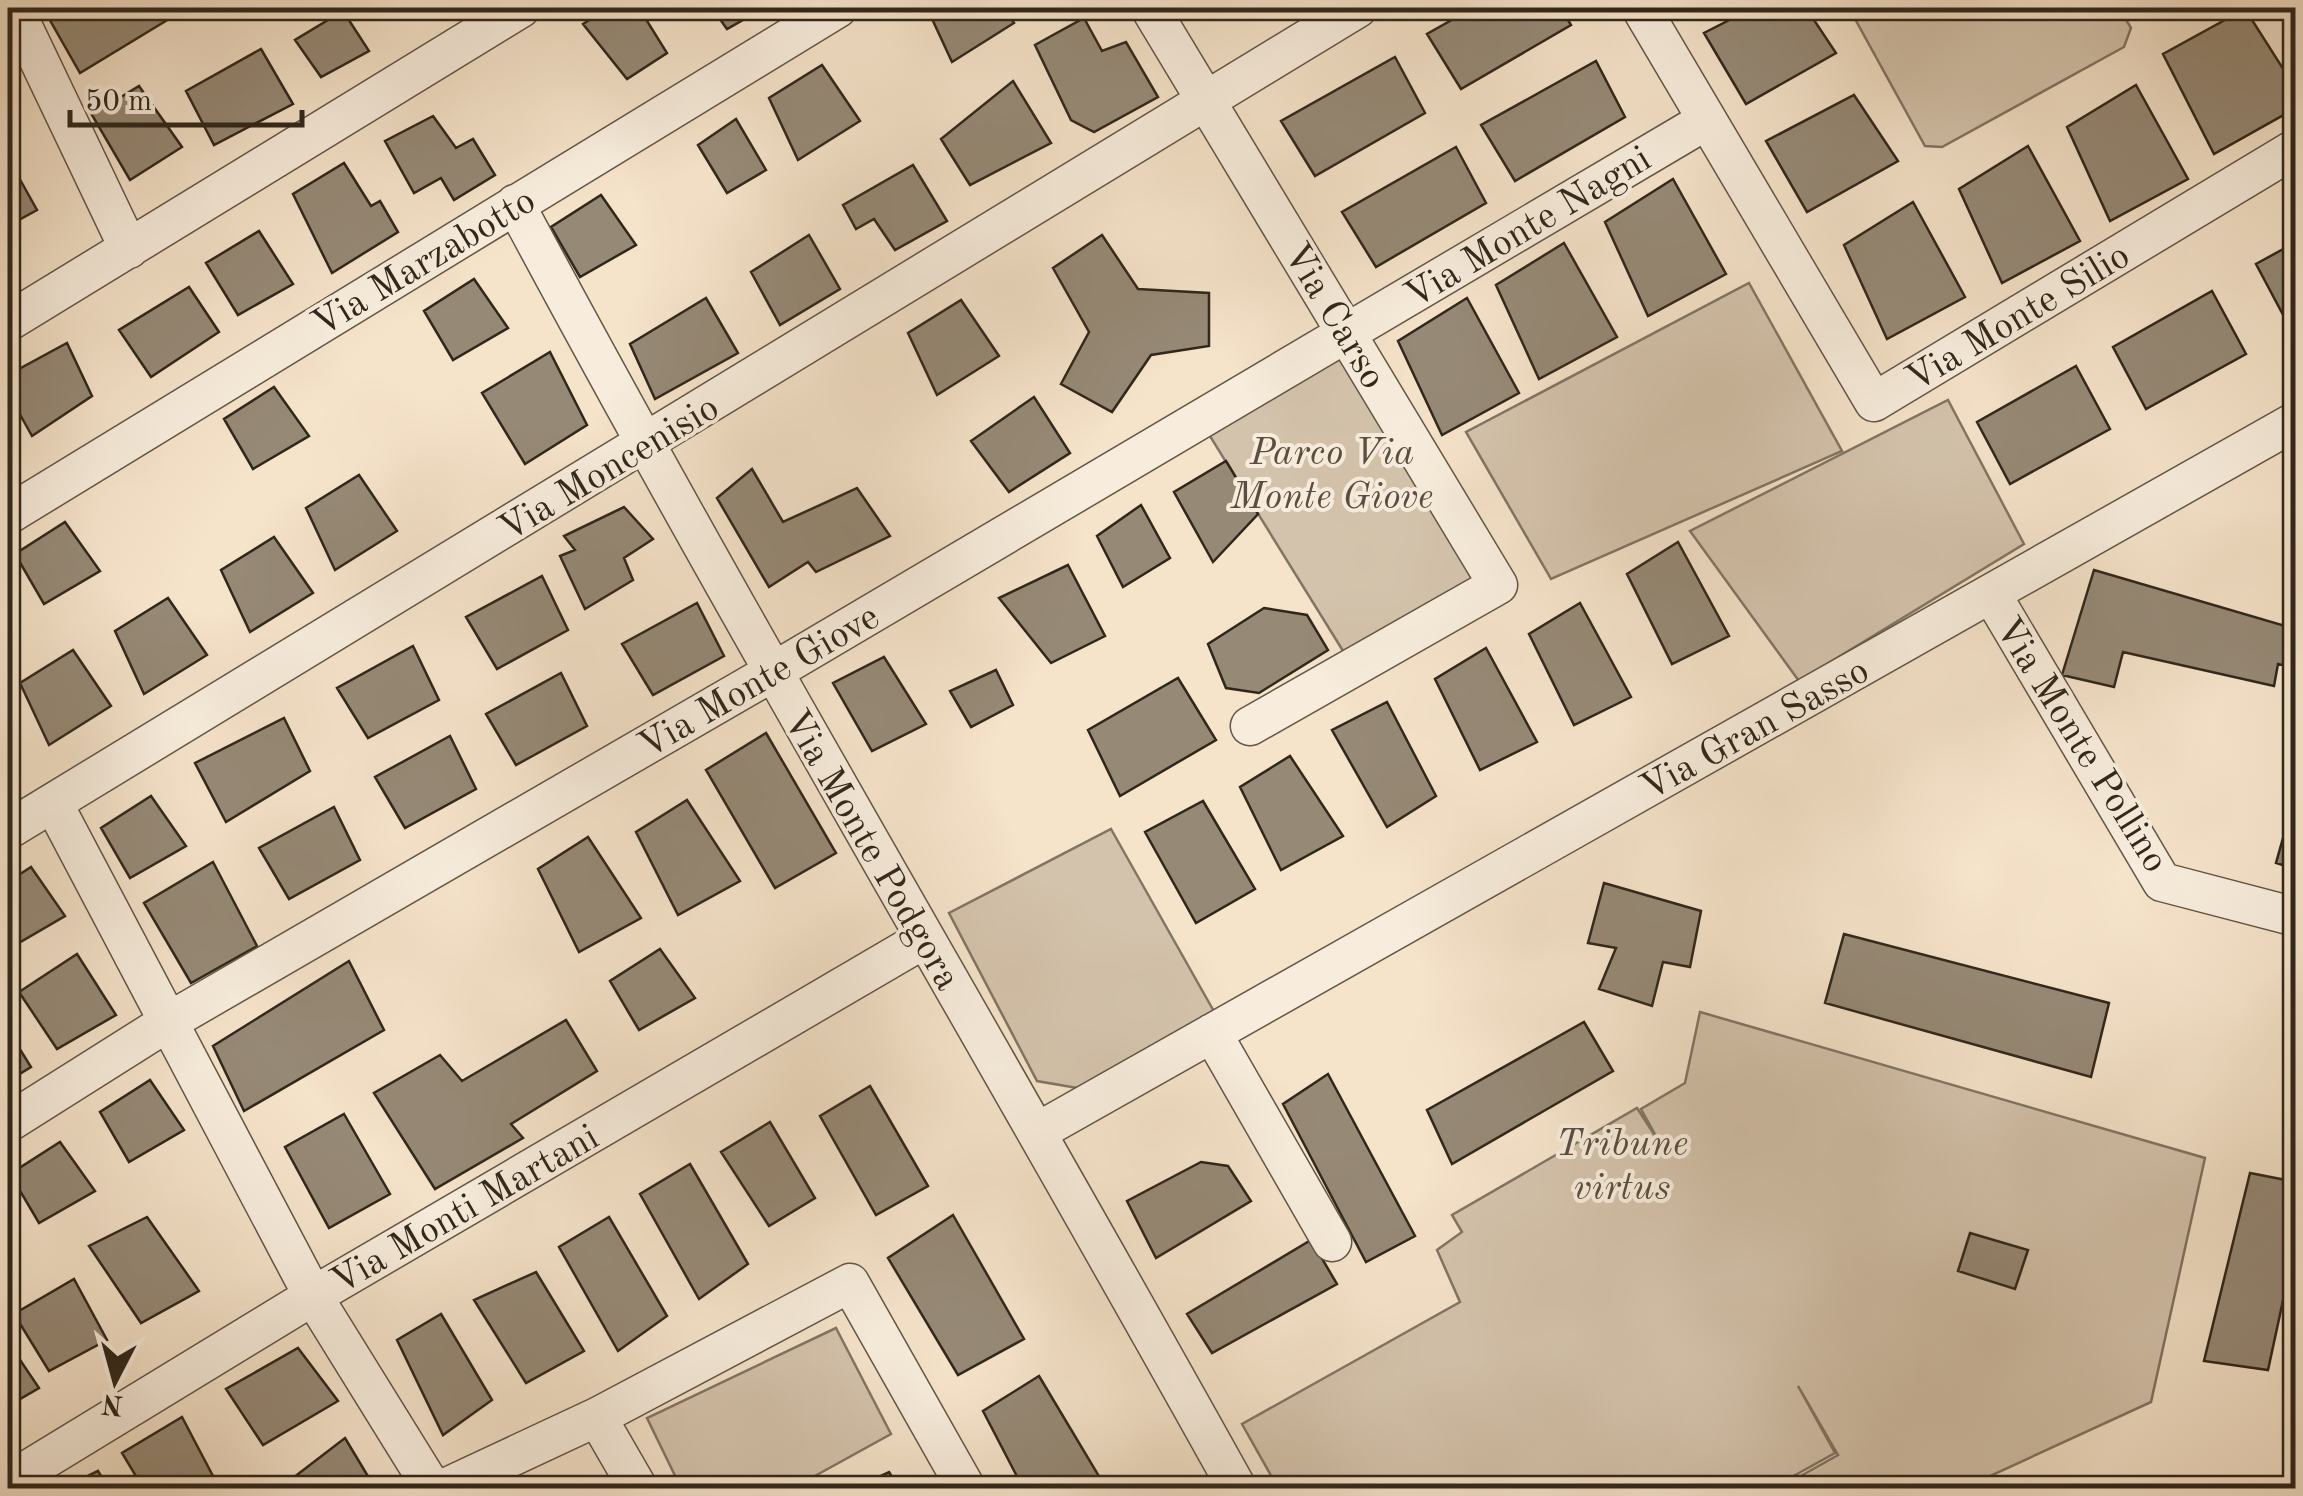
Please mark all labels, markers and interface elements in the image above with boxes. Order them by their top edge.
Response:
scale bar [70,65,302,127]
text: 50 m [85,87,152,117]
street label: Via Monte Nagni [1399,140,1658,317]
street label: Via Marzabotto [306,182,543,345]
street label: Via Carso [1275,237,1392,396]
street label: Via Monte Silio [1900,237,2137,400]
street label: Via Moncenisio [493,389,726,550]
park label: Parco Via Monte Giove [1230,435,1433,517]
street label: Via Monte Giove [633,598,886,767]
street label: Via Monte Pollino [1987,611,2174,880]
street label: Via Gran Sasso [1635,652,1876,809]
street label: Via Monte Podgora [775,704,966,997]
street label: Via Monti Martani [325,1119,606,1303]
park label: Tribune virtus [1556,1126,1688,1208]
north arrow [65,1331,165,1431]
text: N [100,1388,125,1418]

